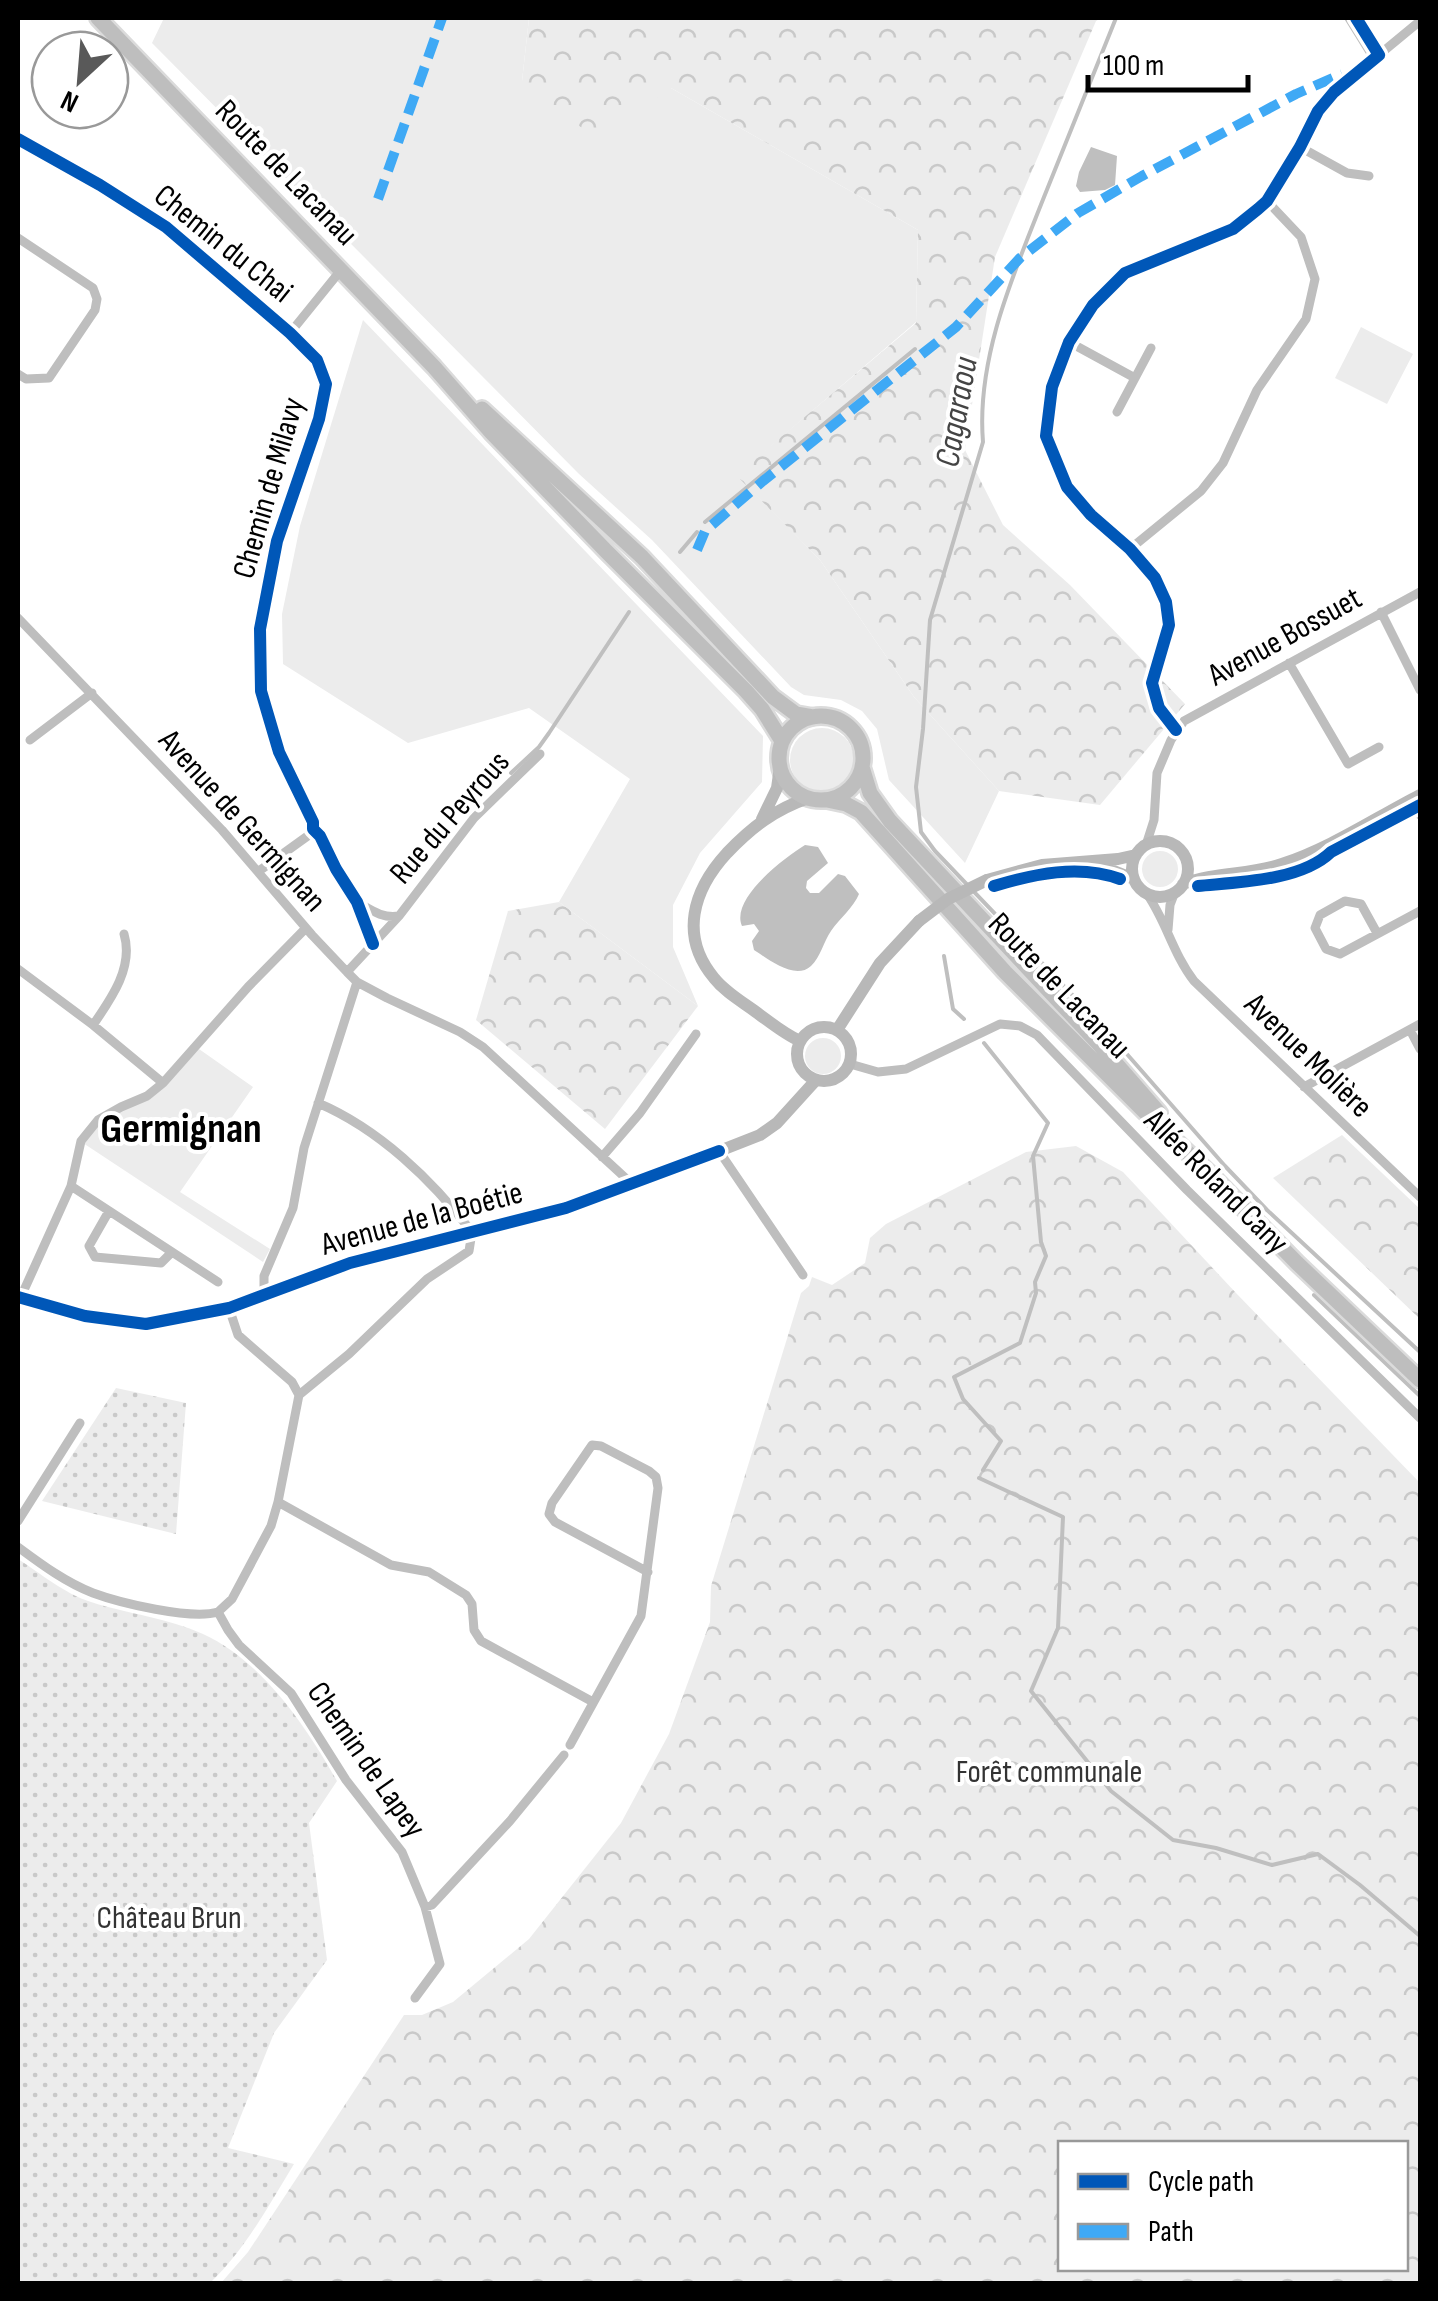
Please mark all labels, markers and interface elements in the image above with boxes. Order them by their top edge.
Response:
north arrow [30,30,130,130]
scale bar [1088,30,1248,92]
text: 100 m [1103,48,1164,84]
text: N [56,83,84,119]
street label: Route de Lacanau [207,92,365,254]
street label: Chemin du Chai [146,176,300,312]
water label: Cagaraou [926,353,988,470]
street label: Chemin de Milavy [225,393,313,583]
street label: Avenue Bossuet [1201,579,1369,696]
street label: Avenue de Germignan [149,721,334,920]
street label: Rue du Peyrous [382,744,518,892]
street label: Route de Lacanau [980,905,1138,1067]
street label: Avenue Molière [1235,985,1380,1127]
street label: Allée Roland Cany [1135,1101,1296,1262]
district label: Germignan [100,1104,262,1155]
street label: Avenue de la Boétie [316,1173,527,1265]
street label: Chemin de Lapey [298,1675,434,1845]
park label: Forêt communale [956,1753,1142,1792]
park label: Château Brun [96,1899,242,1938]
legend [1058,2141,1408,2271]
text: Cycle path [1148,2164,1254,2200]
text: Path [1148,2214,1194,2250]

